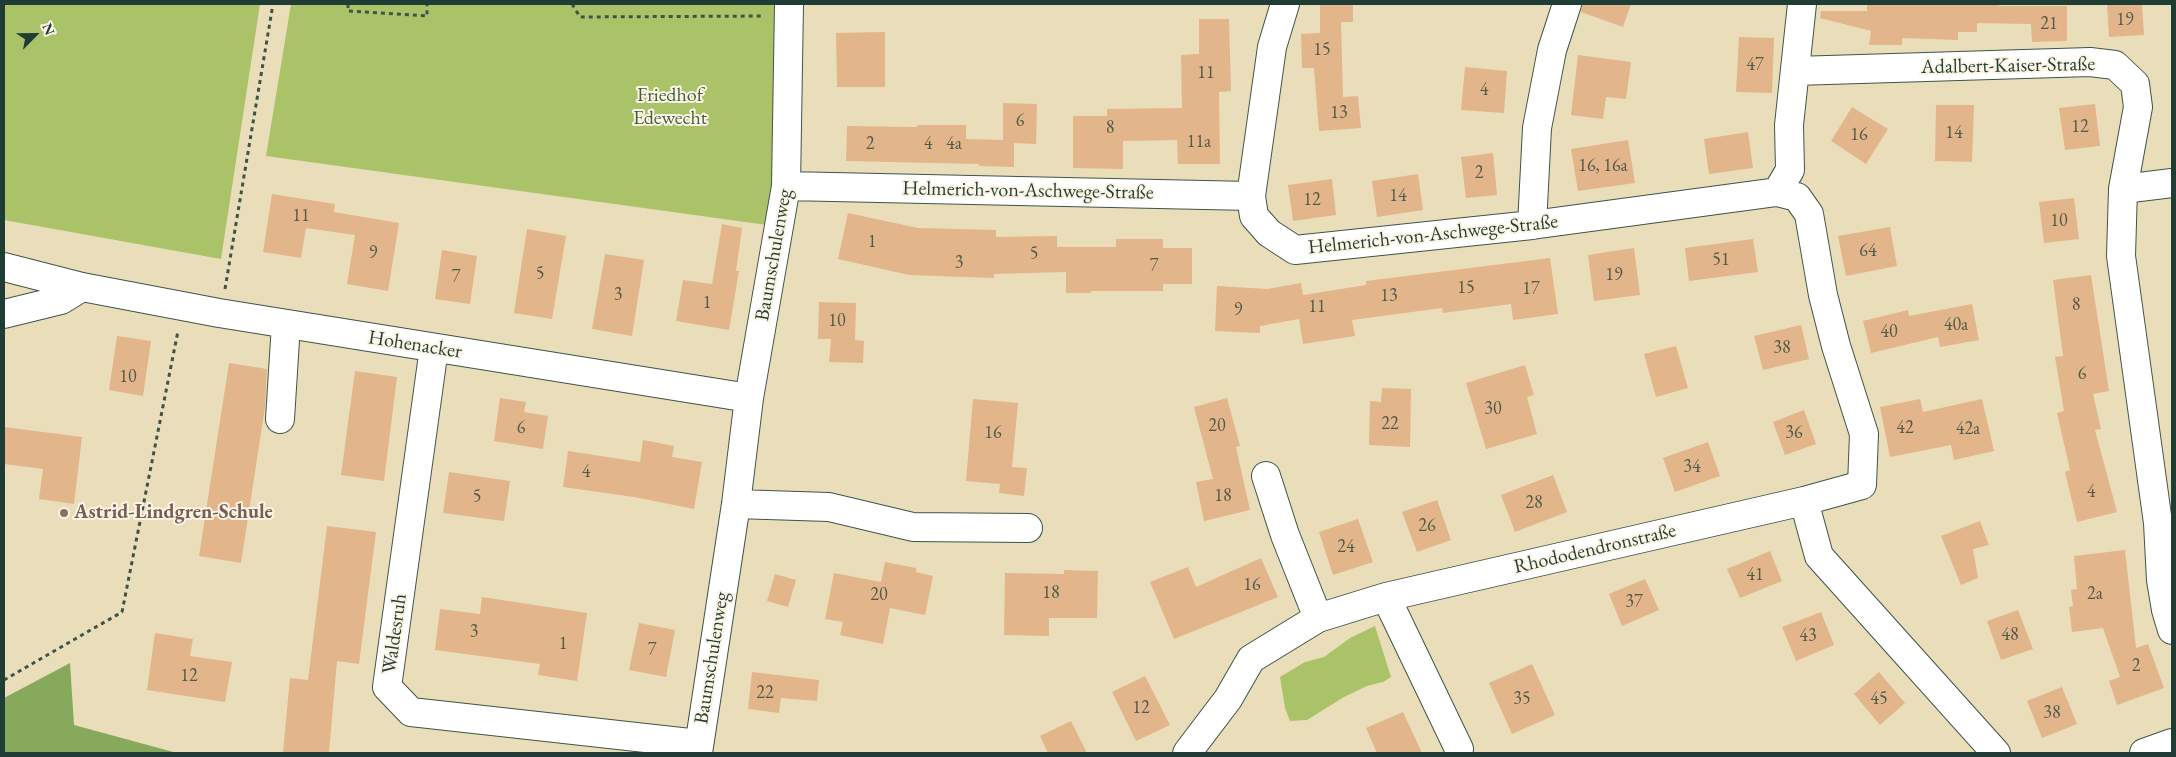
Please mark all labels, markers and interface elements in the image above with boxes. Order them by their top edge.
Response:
house number: 19 [2116,9,2134,31]
north arrow [10,10,60,60]
house number: 21 [2040,13,2058,35]
text: N [38,20,59,38]
house number: 15 [1313,39,1331,61]
street label: Adalbert-Kaiser-Straße [1921,52,2095,80]
house number: 47 [1746,54,1764,76]
house number: 11 [1197,62,1215,84]
house number: 4 [1480,79,1488,101]
park label: Friedhof Edewecht [633,84,707,131]
house number: 13 [1330,102,1348,124]
house number: 6 [1016,110,1024,132]
house number: 12 [2071,116,2089,138]
house number: 8 [1106,117,1114,139]
house number: 14 [1945,122,1963,144]
house number: 16 [1850,124,1868,146]
house number: 11a [1187,131,1211,153]
house number: 2 [866,133,874,155]
house number: 4 [924,133,932,155]
house number: 4a [946,133,962,155]
house number: 16, 16a [1578,155,1628,177]
house number: 2 [1475,162,1483,184]
street label: Helmerich-von-Aschwege-Straße [902,177,1154,205]
house number: 14 [1389,185,1407,207]
street label: Baumschulenweg [751,187,797,323]
house number: 12 [1303,189,1321,211]
house number: 11 [292,205,310,227]
street label: Helmerich-von-Aschwege-Straße [1307,210,1559,260]
house number: 10 [2050,210,2068,232]
house number: 1 [868,231,876,253]
house number: 64 [1859,240,1877,262]
house number: 9 [369,242,377,264]
house number: 5 [1030,243,1038,265]
house number: 51 [1712,249,1730,271]
house number: 3 [955,252,963,274]
house number: 7 [1150,255,1158,277]
house number: 5 [536,263,544,285]
house number: 19 [1605,264,1623,286]
house number: 7 [452,266,460,288]
house number: 15 [1457,277,1475,299]
house number: 17 [1522,278,1540,300]
house number: 3 [614,284,622,306]
house number: 13 [1380,285,1398,307]
house number: 1 [703,292,711,314]
house number: 8 [2072,294,2080,316]
house number: 11 [1308,296,1326,318]
house number: 9 [1234,299,1242,321]
house number: 10 [828,310,846,332]
house number: 40a [1944,314,1968,336]
house number: 40 [1880,321,1898,343]
street label: Hohenacker [366,326,464,364]
house number: 38 [1773,337,1791,359]
house number: 6 [2078,363,2086,385]
house number: 10 [119,366,137,388]
house number: 30 [1484,398,1502,420]
house number: 22 [1381,413,1399,435]
house number: 20 [1208,415,1226,437]
house number: 6 [517,417,525,439]
house number: 42 [1896,417,1914,439]
house number: 42a [1956,418,1980,440]
house number: 16 [984,422,1002,444]
house number: 36 [1785,422,1803,444]
house number: 34 [1683,456,1701,478]
house number: 4 [582,461,590,483]
house number: 4 [2087,481,2095,503]
house number: 18 [1214,485,1232,507]
house number: 5 [473,486,481,508]
house number: 28 [1525,492,1543,514]
place label: Astrid-Lindgren-Schule [74,501,273,525]
marker: Astrid-Lindgren-Schule [58,507,70,519]
house number: 26 [1418,515,1436,537]
street label: Rhododendronstraße [1512,519,1678,579]
house number: 24 [1337,536,1355,558]
house number: 41 [1746,564,1764,586]
house number: 16 [1243,574,1261,596]
house number: 18 [1042,582,1060,604]
house number: 2a [2087,583,2103,605]
house number: 20 [870,584,888,606]
street label: Baumschulenweg [690,590,734,726]
house number: 37 [1625,591,1643,613]
street label: Waldesruh [377,592,413,676]
house number: 3 [470,621,478,643]
house number: 48 [2001,624,2019,646]
house number: 43 [1799,625,1817,647]
house number: 1 [559,633,567,655]
house number: 7 [648,639,656,661]
house number: 2 [2132,655,2140,677]
house number: 12 [180,665,198,687]
house number: 22 [756,682,774,704]
house number: 35 [1513,688,1531,710]
house number: 45 [1870,688,1888,710]
house number: 12 [1132,697,1150,719]
house number: 38 [2043,702,2061,724]

